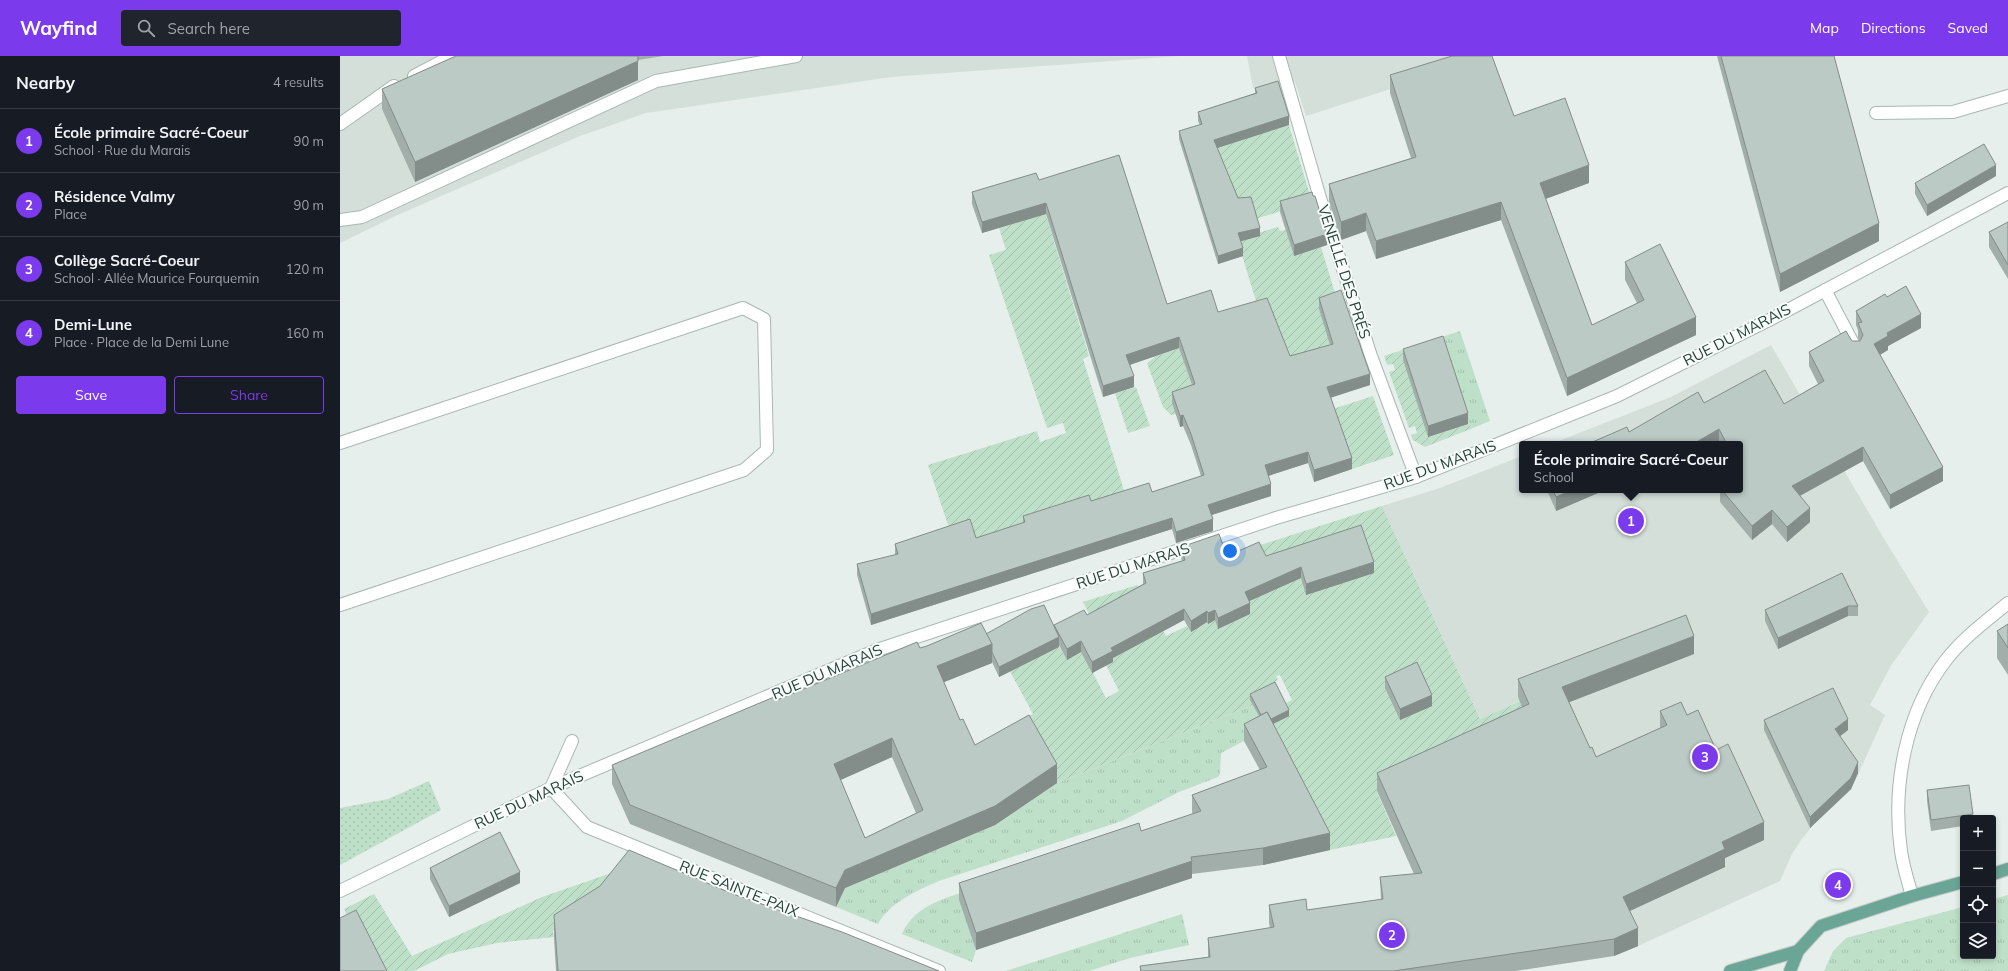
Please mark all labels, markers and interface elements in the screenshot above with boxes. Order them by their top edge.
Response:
search box [121,10,401,46]
text: Wayfind [20,16,97,40]
icon: search [135,17,157,39]
text: Search here [167,19,250,38]
text: Map [1810,19,1839,37]
text: Directions [1861,19,1926,37]
text: Saved [1948,19,1988,37]
text: Nearby [16,72,75,93]
text: 4 results [273,74,324,90]
text: École primaire Sacré-Coeur [54,123,248,142]
text: 1 [25,133,33,149]
text: 90 m [294,133,324,149]
text: School · Rue du Marais [54,142,191,158]
text: Résidence Valmy [54,187,175,206]
text: 2 [25,197,33,213]
text: 90 m [294,197,324,213]
street label: VENELLE DES PRÉS [1314,202,1375,341]
text: Place [54,206,87,222]
text: Collège Sacré-Coeur [54,251,199,270]
text: 3 [25,261,33,277]
text: 120 m [286,261,324,277]
text: School · Allée Maurice Fourquemin [54,270,259,286]
street label: RUE DU MARAIS [1680,299,1794,370]
text: Demi-Lune [54,315,132,334]
text: 4 [25,325,33,341]
text: 160 m [286,325,324,341]
text: Place · Place de la Demi Lune [54,334,229,350]
button: Save [16,376,166,414]
button: Share [174,376,324,414]
street label: RUE DU MARAIS [1381,435,1499,494]
popup [1519,441,1743,493]
text: École primaire Sacré-Coeur [1534,450,1728,469]
text: School [1534,469,1574,485]
pin: 1 [1618,506,1644,536]
street label: RUE DU MARAIS [1074,538,1192,593]
your location [1220,541,1240,561]
street label: RUE DU MARAIS [769,640,885,703]
pin: 3 [1692,742,1718,772]
street label: RUE DU MARAIS [471,766,587,833]
map controls [1960,815,1996,959]
button: + [1960,815,1996,851]
button: − [1960,851,1996,887]
street label: RUE SAINTE-PAIX [677,856,802,921]
pin: 4 [1825,870,1851,900]
button: locate [1960,887,1996,923]
pin: 2 [1379,920,1405,950]
button: layers [1960,923,1996,959]

